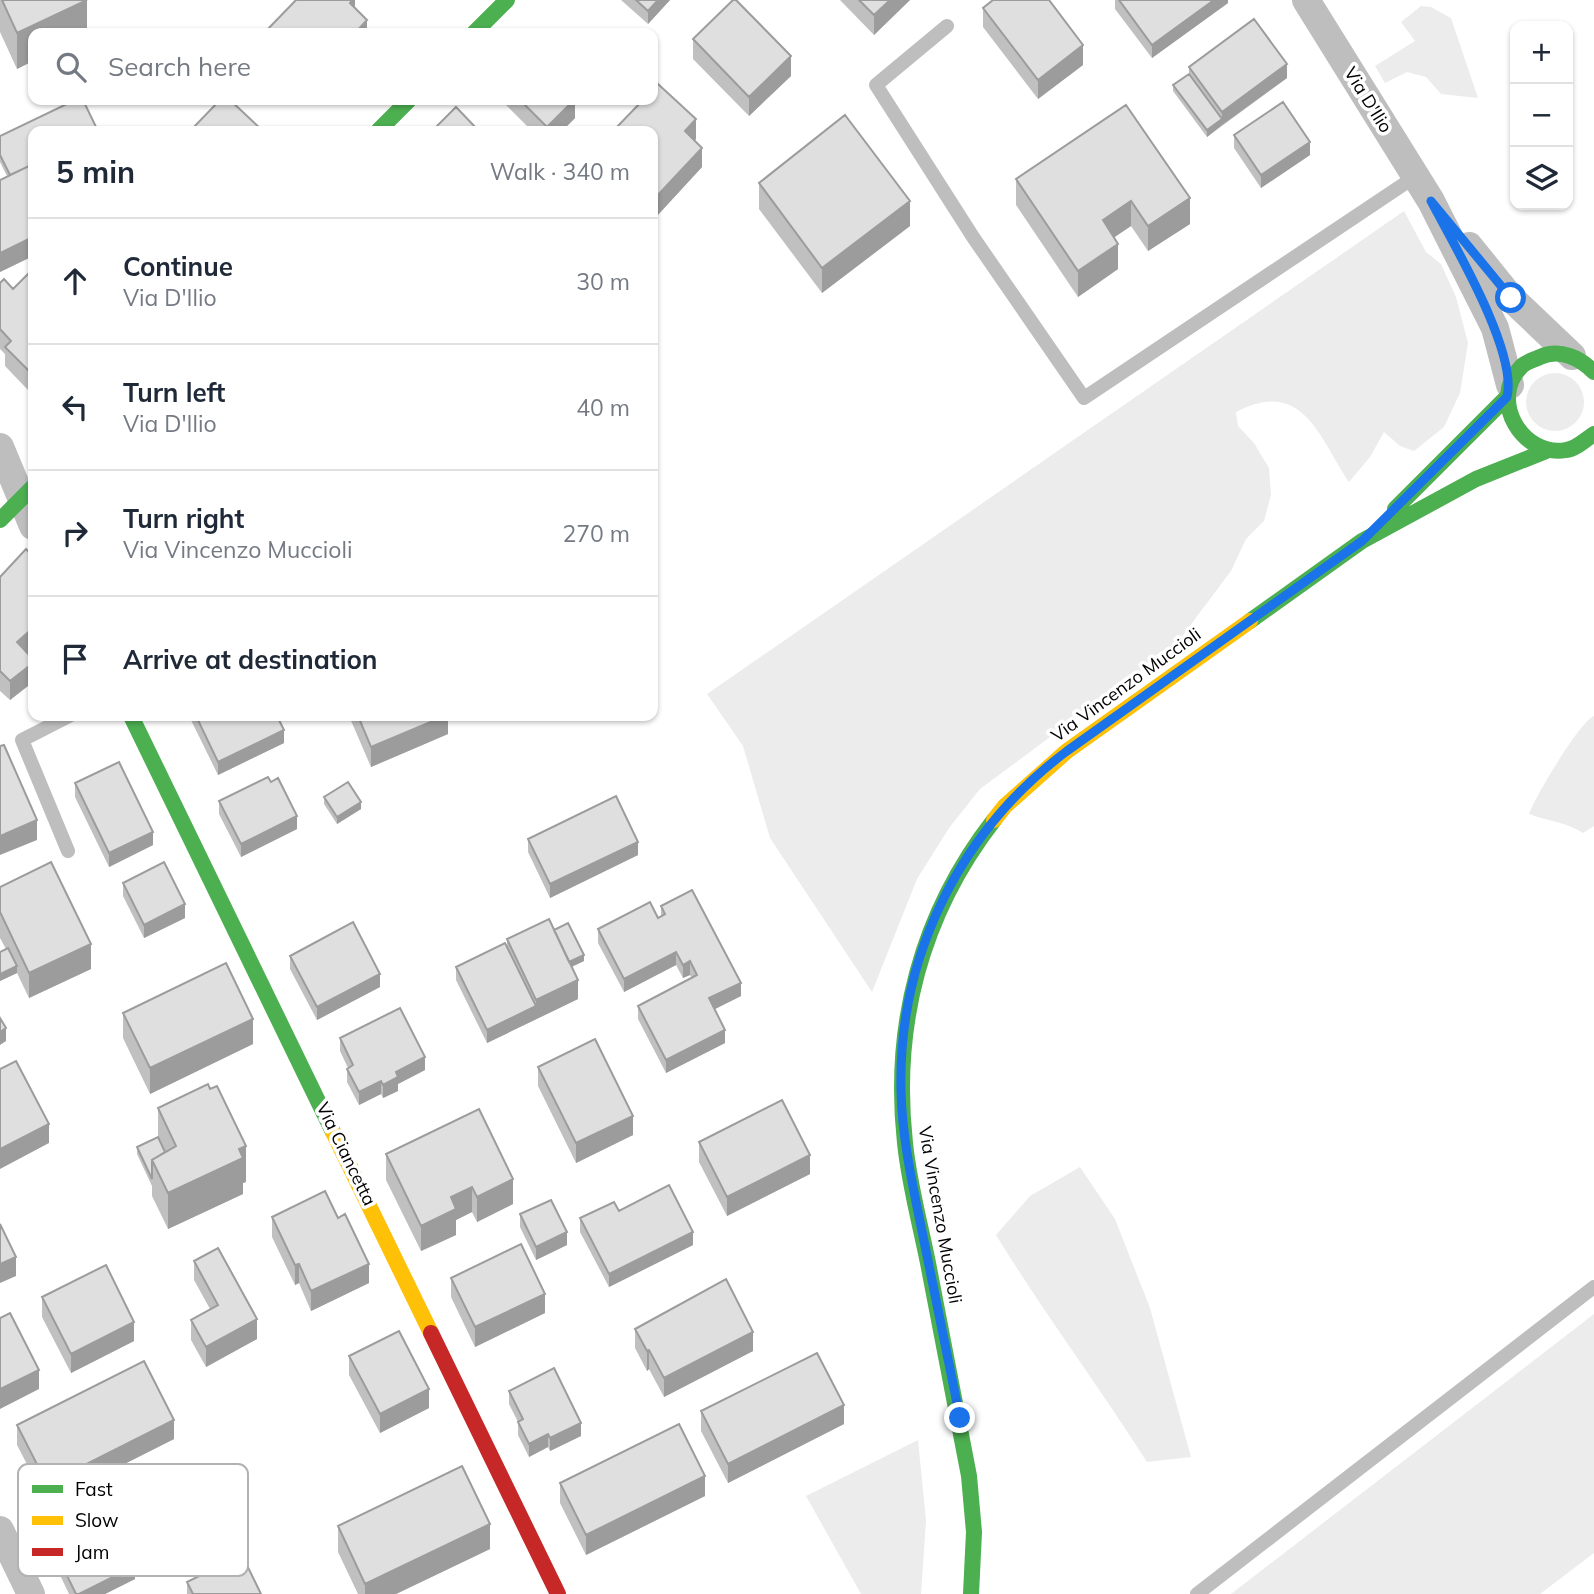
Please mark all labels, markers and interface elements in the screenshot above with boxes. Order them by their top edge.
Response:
map controls [1510,21,1573,210]
button: + [1510,21,1573,84]
search box [28,28,658,105]
icon: search [52,48,90,86]
text: Search here [108,50,251,83]
street label: Via D'Ilio [1339,63,1398,137]
button: − [1510,84,1573,147]
button: layers [1510,147,1573,210]
text: 5 min [56,153,135,191]
text: Walk · 340 m [490,157,630,186]
text: Continue [123,250,233,283]
icon: ahead [56,262,94,300]
text: 30 m [576,267,630,296]
route start [1495,282,1526,313]
text: Via D'Ilio [123,283,217,312]
text: Turn left [123,376,225,409]
icon: left [56,388,94,426]
text: 40 m [576,393,630,422]
text: Via D'Ilio [123,409,217,438]
text: Turn right [123,502,244,535]
icon: right [56,514,94,552]
text: 270 m [562,519,630,548]
text: Via Vincenzo Muccioli [123,535,352,564]
street label: Via Vincenzo Muccioli [1046,623,1205,747]
icon: arrive [56,640,94,678]
text: Arrive at destination [123,643,378,676]
street label: Via Ciancetta [312,1098,381,1209]
street label: Via Vincenzo Muccioli [914,1124,967,1305]
route end [944,1402,975,1433]
legend [18,1464,248,1576]
text: Fast [75,1477,113,1501]
text: Slow [75,1508,119,1532]
text: Jam [75,1540,109,1564]

